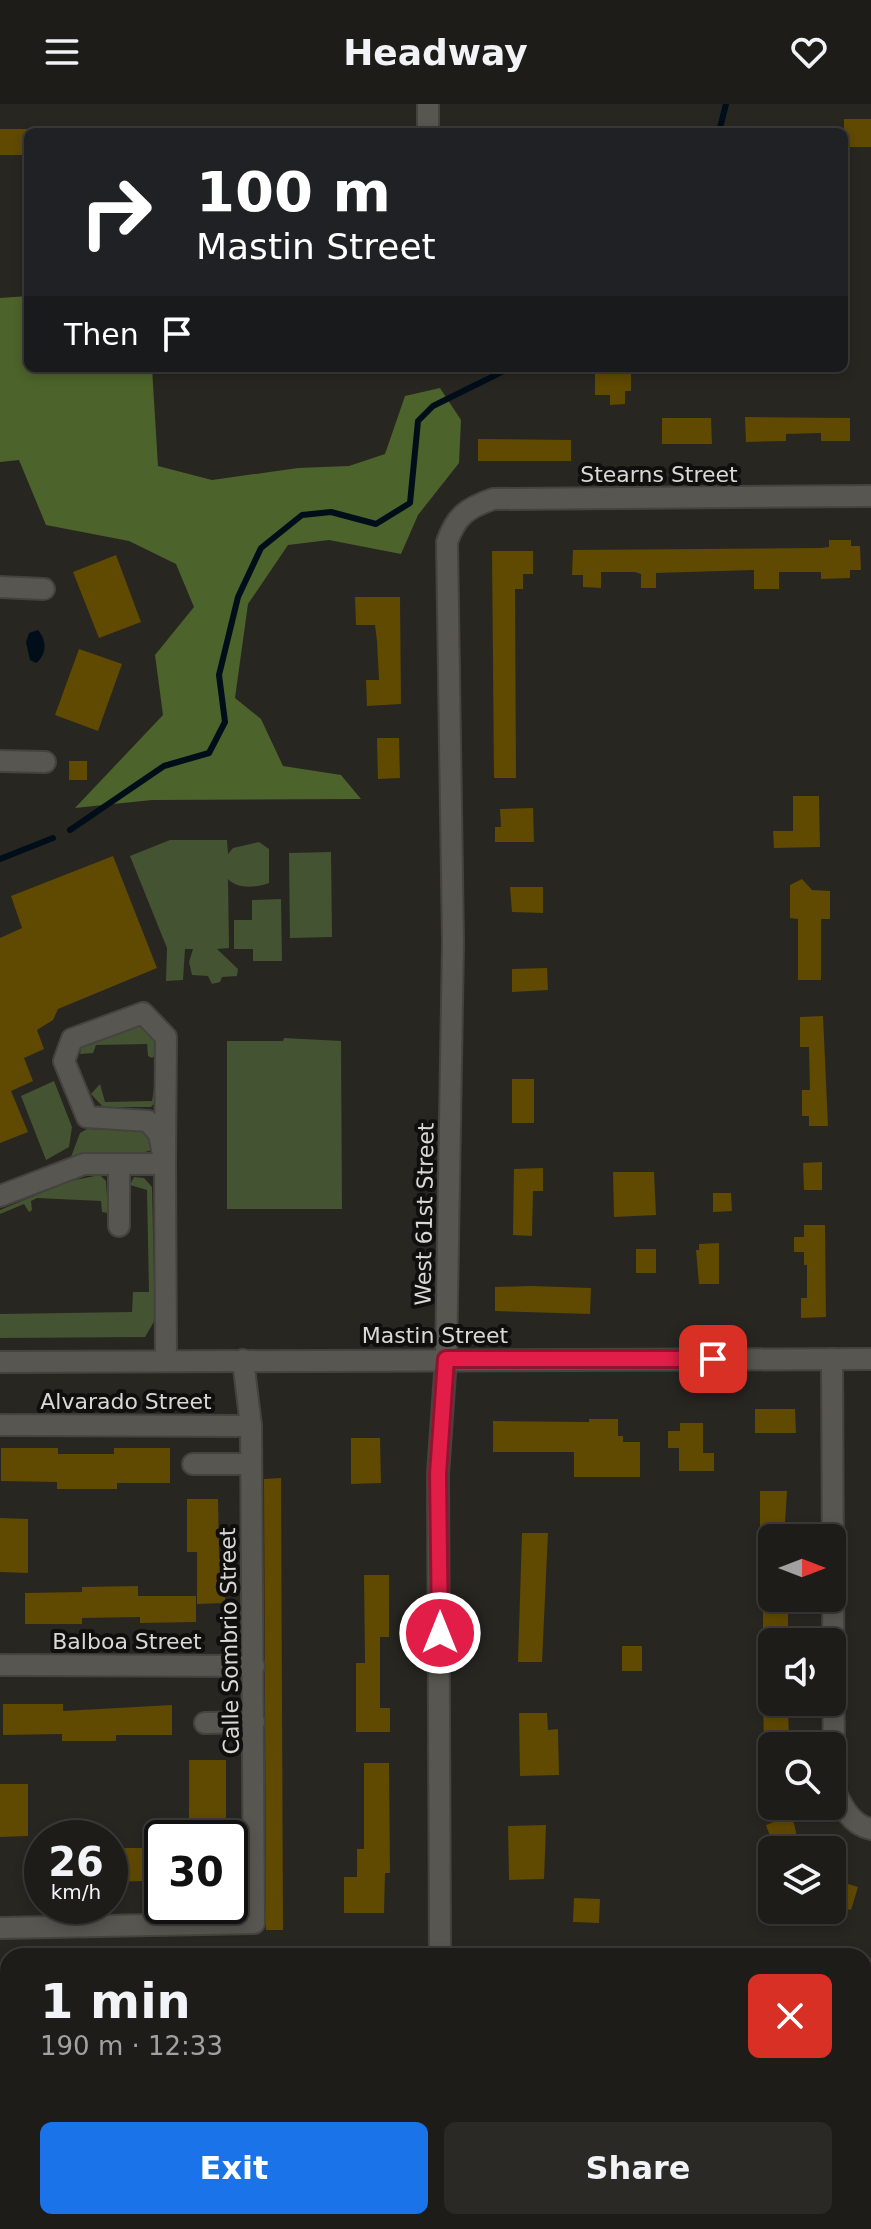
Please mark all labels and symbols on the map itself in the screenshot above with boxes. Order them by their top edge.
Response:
street label: Stearns Street [580,462,738,487]
street label: West 61st Street [410,1122,439,1306]
street label: Mastin Street [362,1323,509,1348]
pin [679,1325,747,1393]
street label: Alvarado Street [40,1389,212,1414]
north arrow [758,1524,846,1612]
street label: Calle Sombrio Street [215,1527,244,1755]
position arrow [398,1591,482,1675]
street label: Balboa Street [52,1629,202,1654]
speed limit sign: 30 [144,1820,248,1924]

